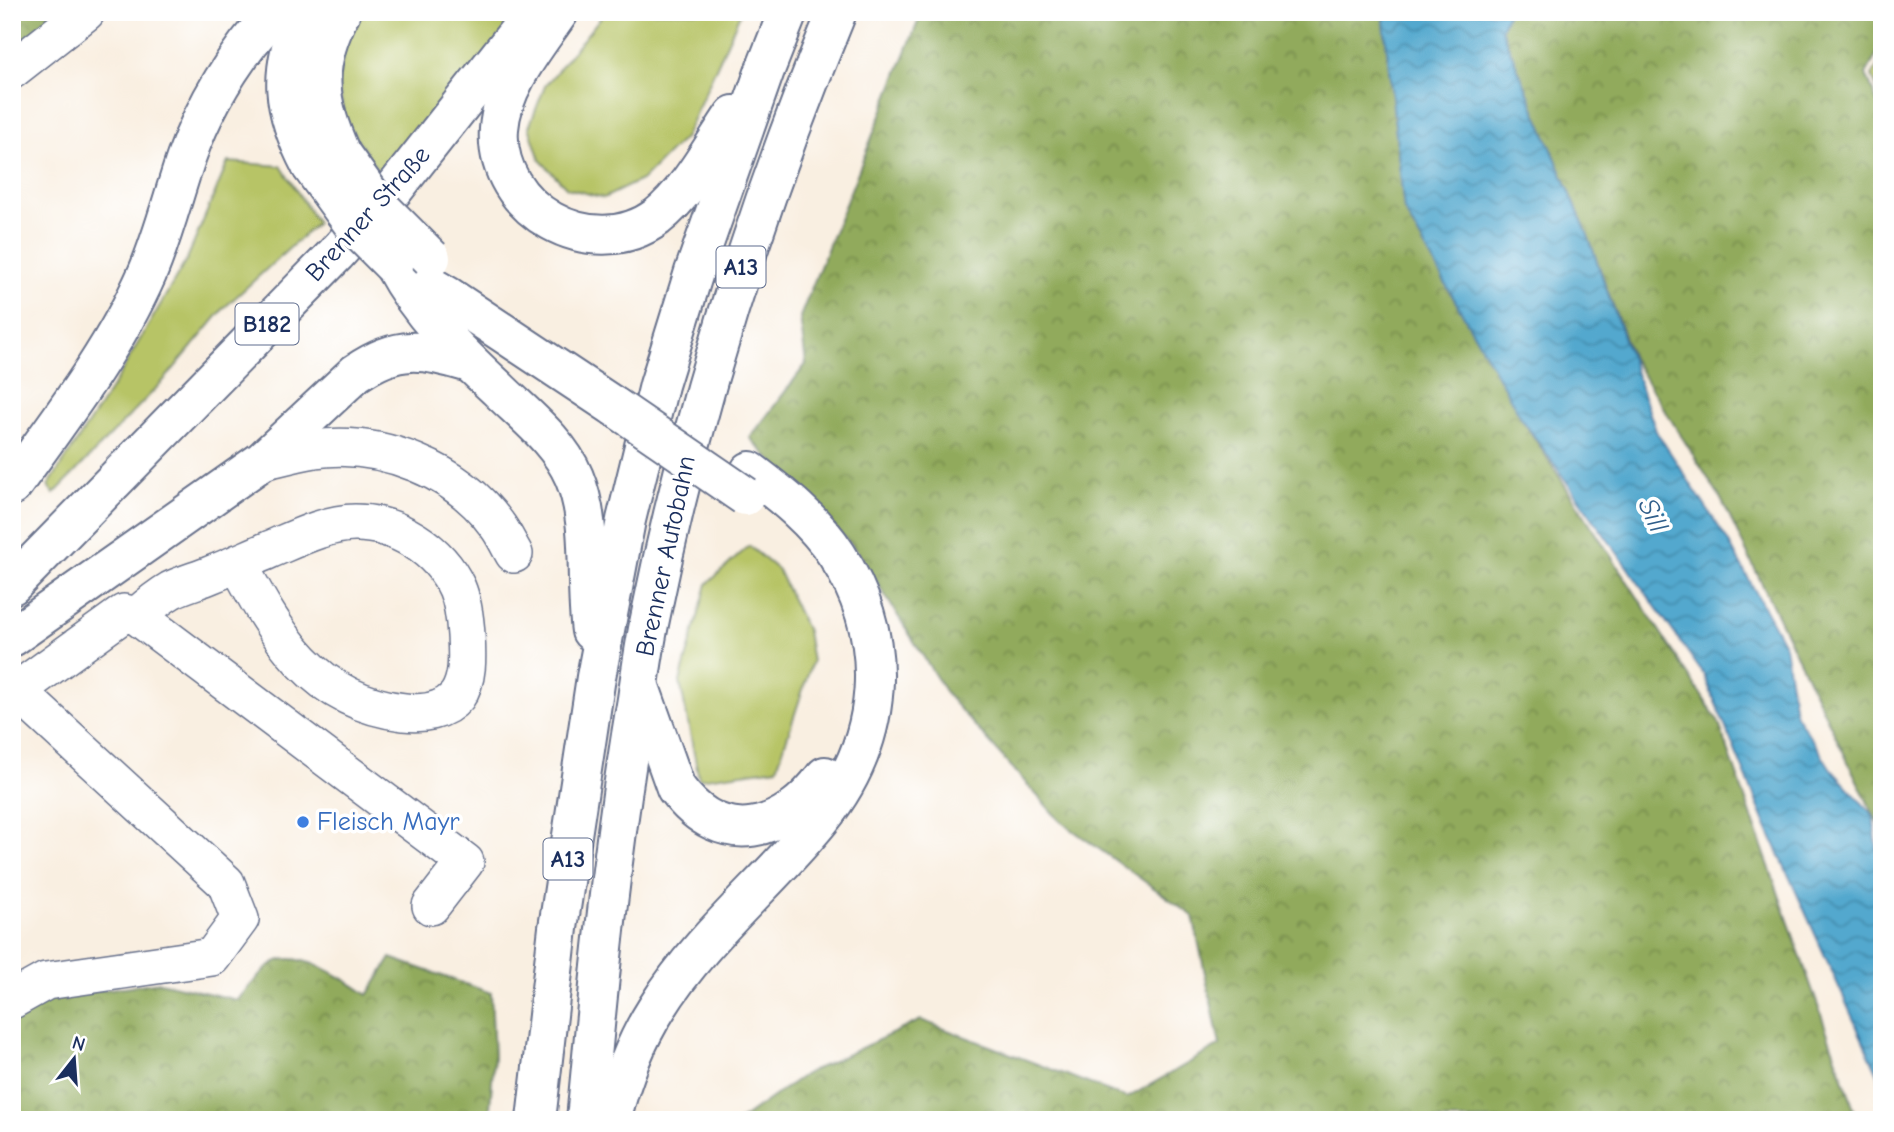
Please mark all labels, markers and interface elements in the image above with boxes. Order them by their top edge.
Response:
street label: Brenner Straße [299,140,437,288]
road number: A13 [716,246,766,288]
road number: B182 [236,304,298,344]
street label: Brenner Autobahn [630,453,702,659]
water label: Sill [1631,493,1675,538]
place label: Fleisch Mayr [317,807,460,837]
marker: Fleisch Mayr [295,814,311,830]
road number: A13 [544,838,592,880]
north arrow [38,1024,108,1094]
text: N [70,1031,88,1056]

